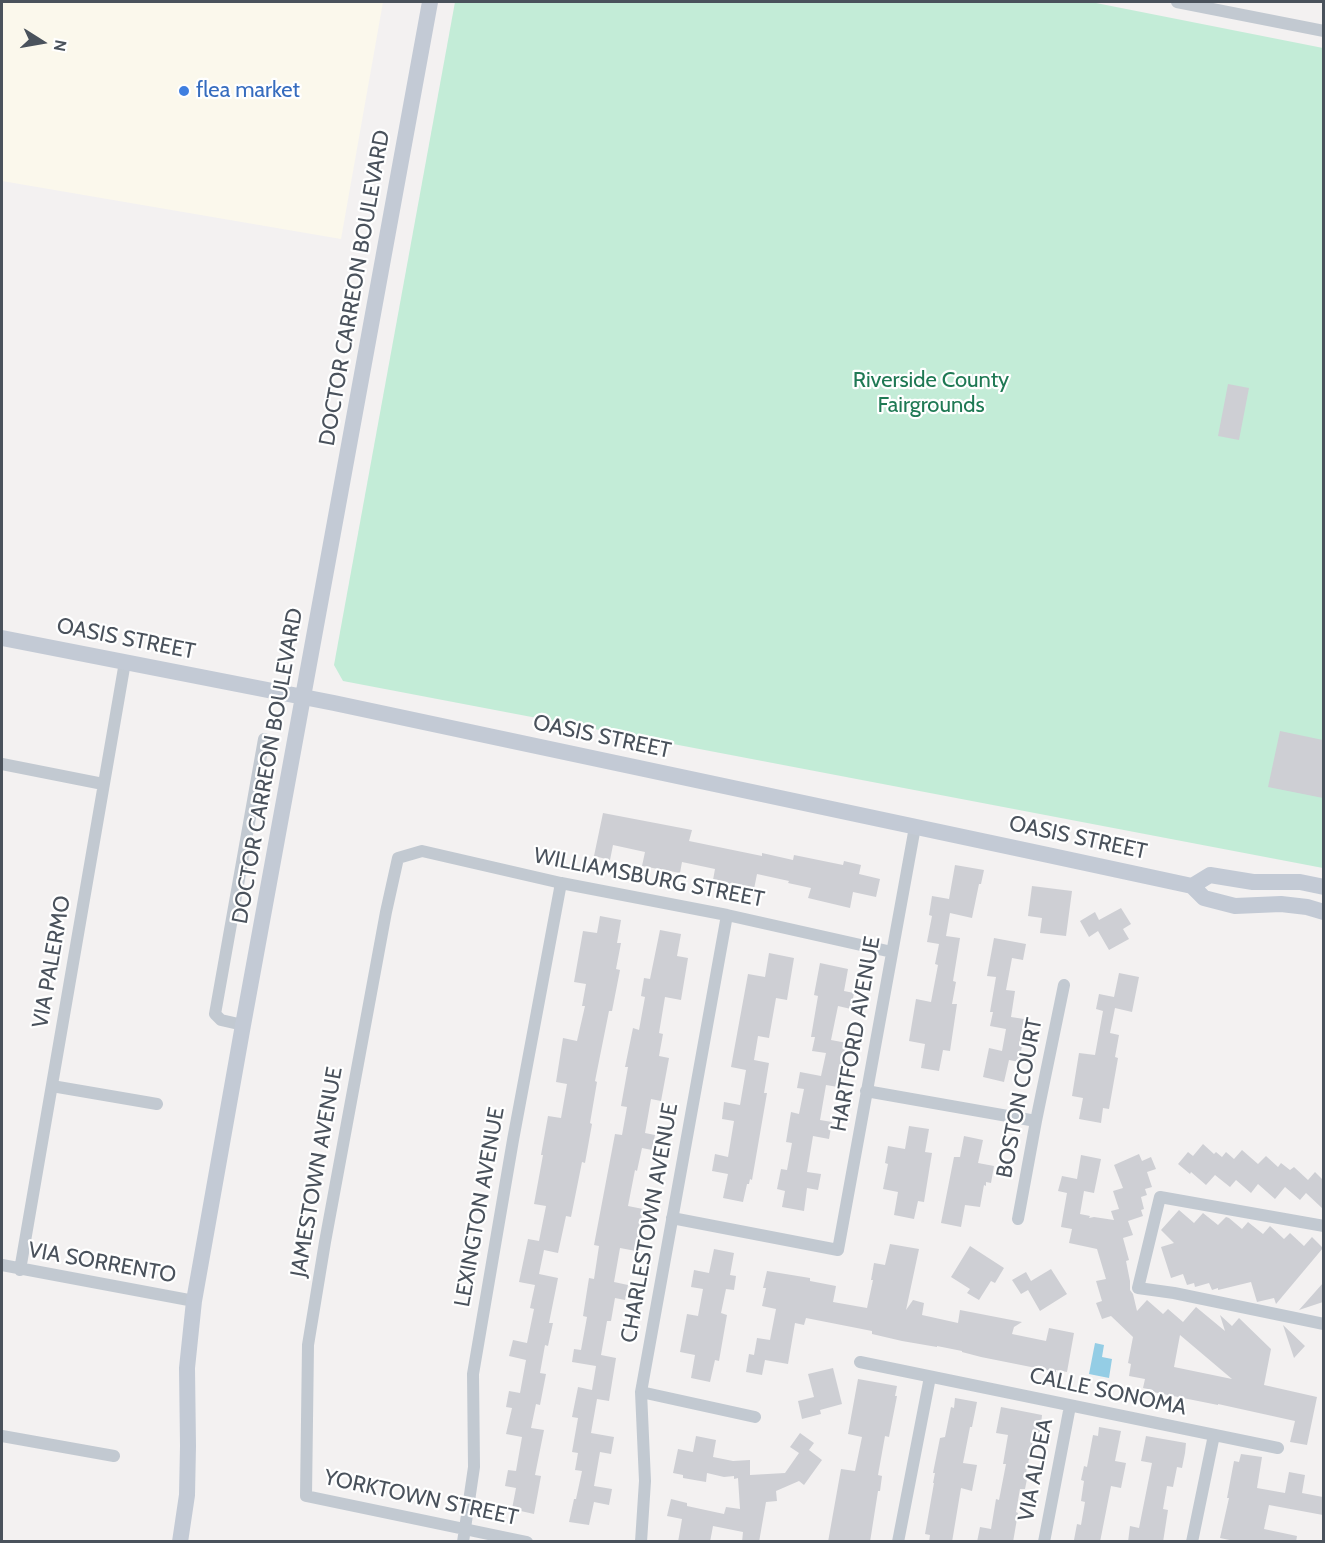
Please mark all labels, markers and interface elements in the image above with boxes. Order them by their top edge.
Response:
north arrow [12,12,72,72]
text: N [50,38,71,53]
place label: flea market [196,78,300,104]
marker: flea market [177,84,191,98]
street label: DOCTOR CARREON BOULEVARD [314,128,396,448]
park label: Riverside County Fairgrounds [853,368,1009,420]
street label: DOCTOR CARREON BOULEVARD [227,606,309,926]
street label: OASIS STREET [55,613,197,665]
street label: OASIS STREET [531,709,673,765]
street label: OASIS STREET [1007,810,1149,866]
street label: WILLIAMSBURG STREET [531,843,767,913]
street label: VIA PALERMO [27,894,77,1030]
street label: HARTFORD AVENUE [826,934,886,1134]
street label: BOSTON COURT [992,1016,1048,1180]
street label: JAMESTOWN AVENUE [286,1065,348,1279]
street label: CHARLESTOWN AVENUE [616,1101,684,1345]
street label: LEXINGTON AVENUE [449,1105,511,1309]
street label: VIA SORRENTO [26,1237,178,1289]
street label: CALLE SONOMA [1027,1362,1189,1422]
street label: VIA ALDEA [1013,1417,1059,1523]
street label: YORKTOWN STREET [322,1465,520,1531]

